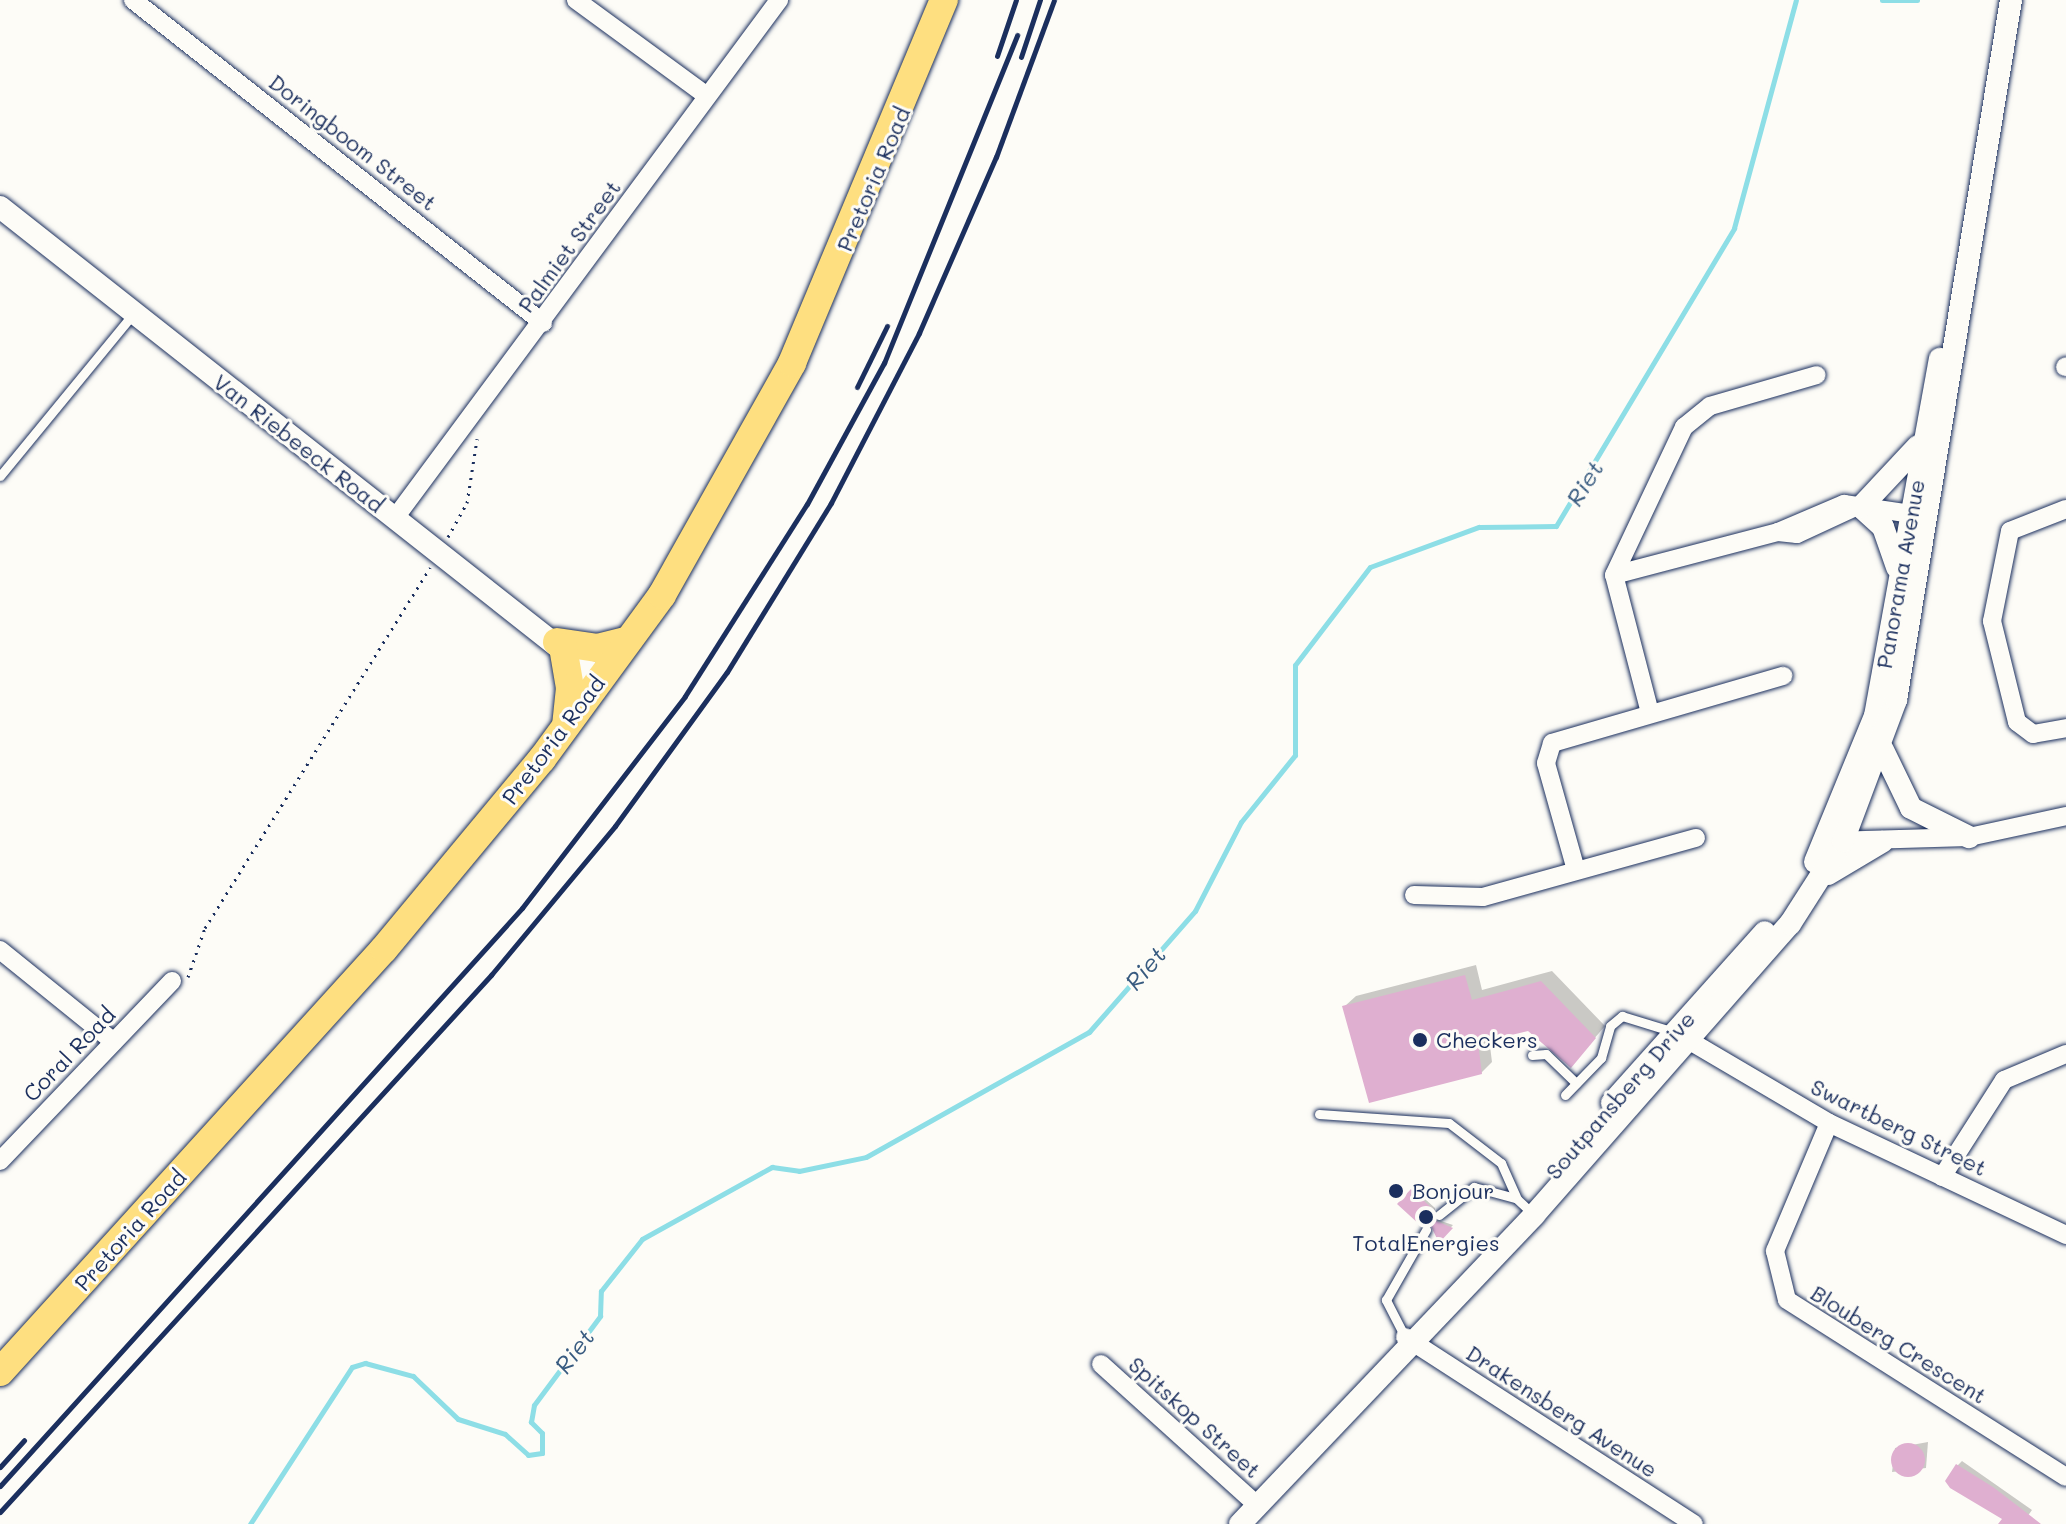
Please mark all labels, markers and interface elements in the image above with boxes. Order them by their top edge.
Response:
street label: Doringboom Street [264,68,442,216]
street label: Pretoria Road [831,103,915,255]
street label: Palmiet Street [512,175,626,317]
street label: Van Riebeeck Road [208,368,390,518]
water label: Riet [1559,455,1609,511]
street label: Panorama Avenue [1870,477,1930,671]
street label: Pretoria Road [496,670,610,810]
water label: Riet [1118,940,1172,996]
street label: Coral Road [18,1001,120,1107]
street label: Soutpansberg Drive [1540,1006,1700,1184]
place label: Checkers [1436,1027,1538,1053]
marker: Checkers [1411,1031,1429,1049]
street label: Swartberg Street [1807,1073,1991,1181]
street label: Pretoria Road [69,1164,191,1296]
place label: Bonjour [1412,1178,1494,1204]
marker: Bonjour [1387,1182,1405,1200]
marker: TotalEnergies [1417,1208,1435,1226]
place label: TotalEnergies [1352,1230,1500,1256]
street label: Blouberg Crescent [1806,1279,1992,1409]
water label: Riet [548,1323,600,1379]
street label: Drakensberg Avenue [1461,1339,1663,1483]
street label: Spitskop Street [1124,1351,1266,1483]

